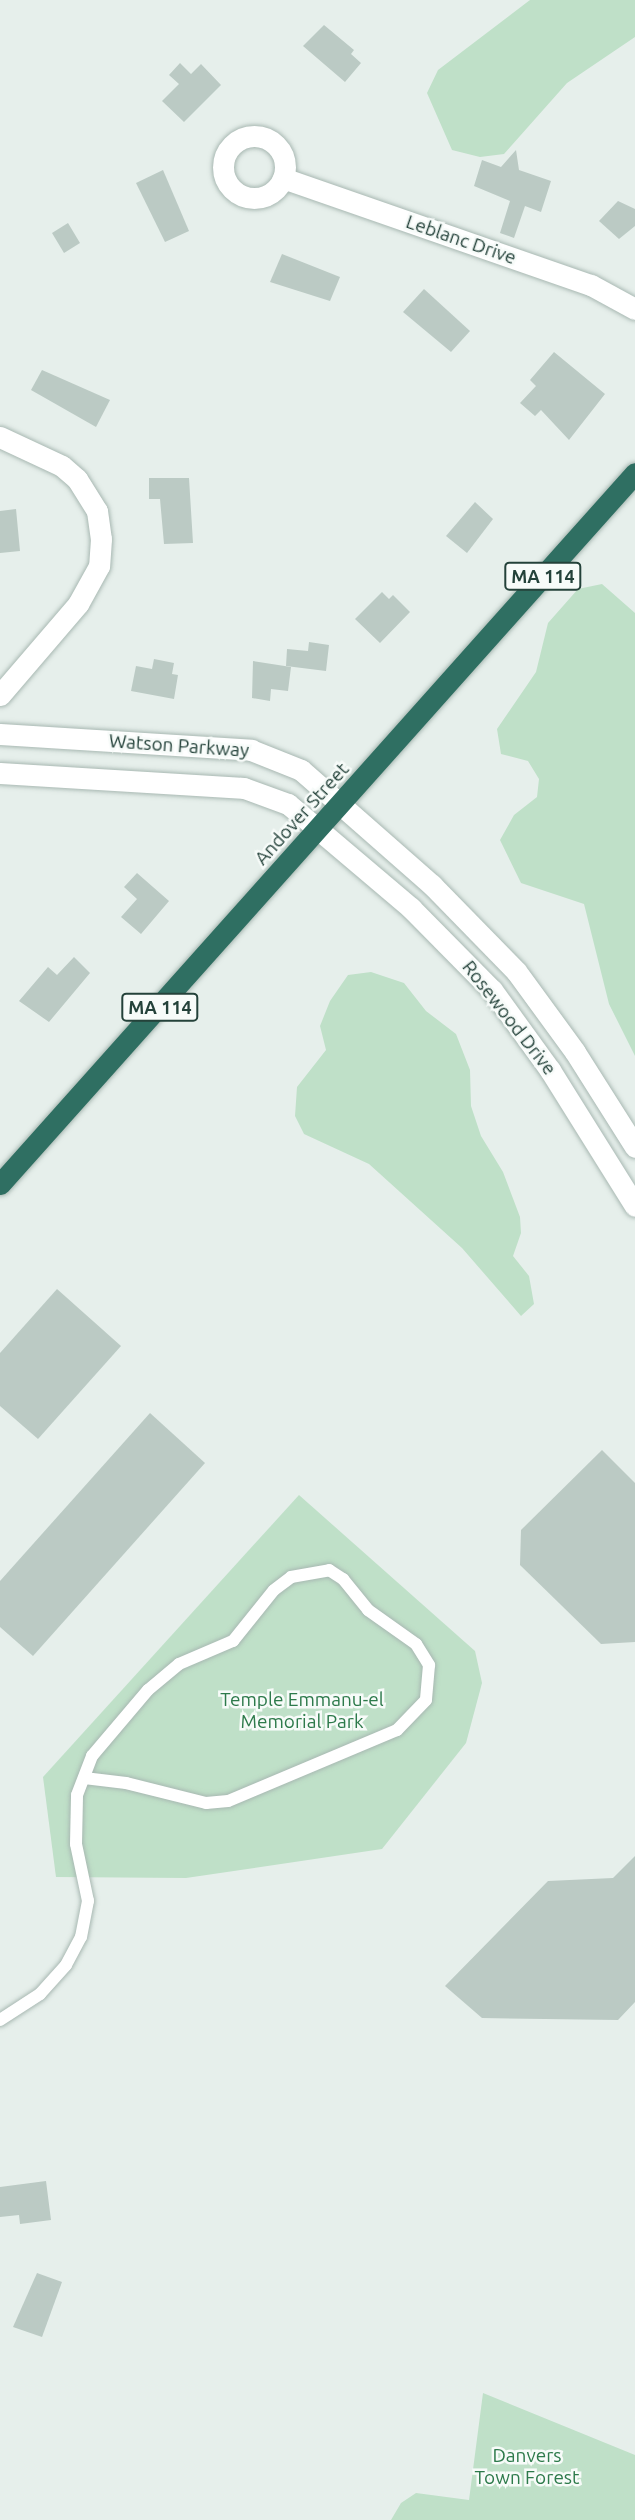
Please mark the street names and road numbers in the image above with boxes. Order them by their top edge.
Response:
street label: Leblanc Drive [403,210,519,270]
road number: MA 114 [503,562,583,590]
street label: Watson Parkway [108,730,250,762]
street label: Andover Street [250,758,354,870]
street label: Rosewood Drive [457,956,561,1080]
road number: MA 114 [120,992,200,1022]

